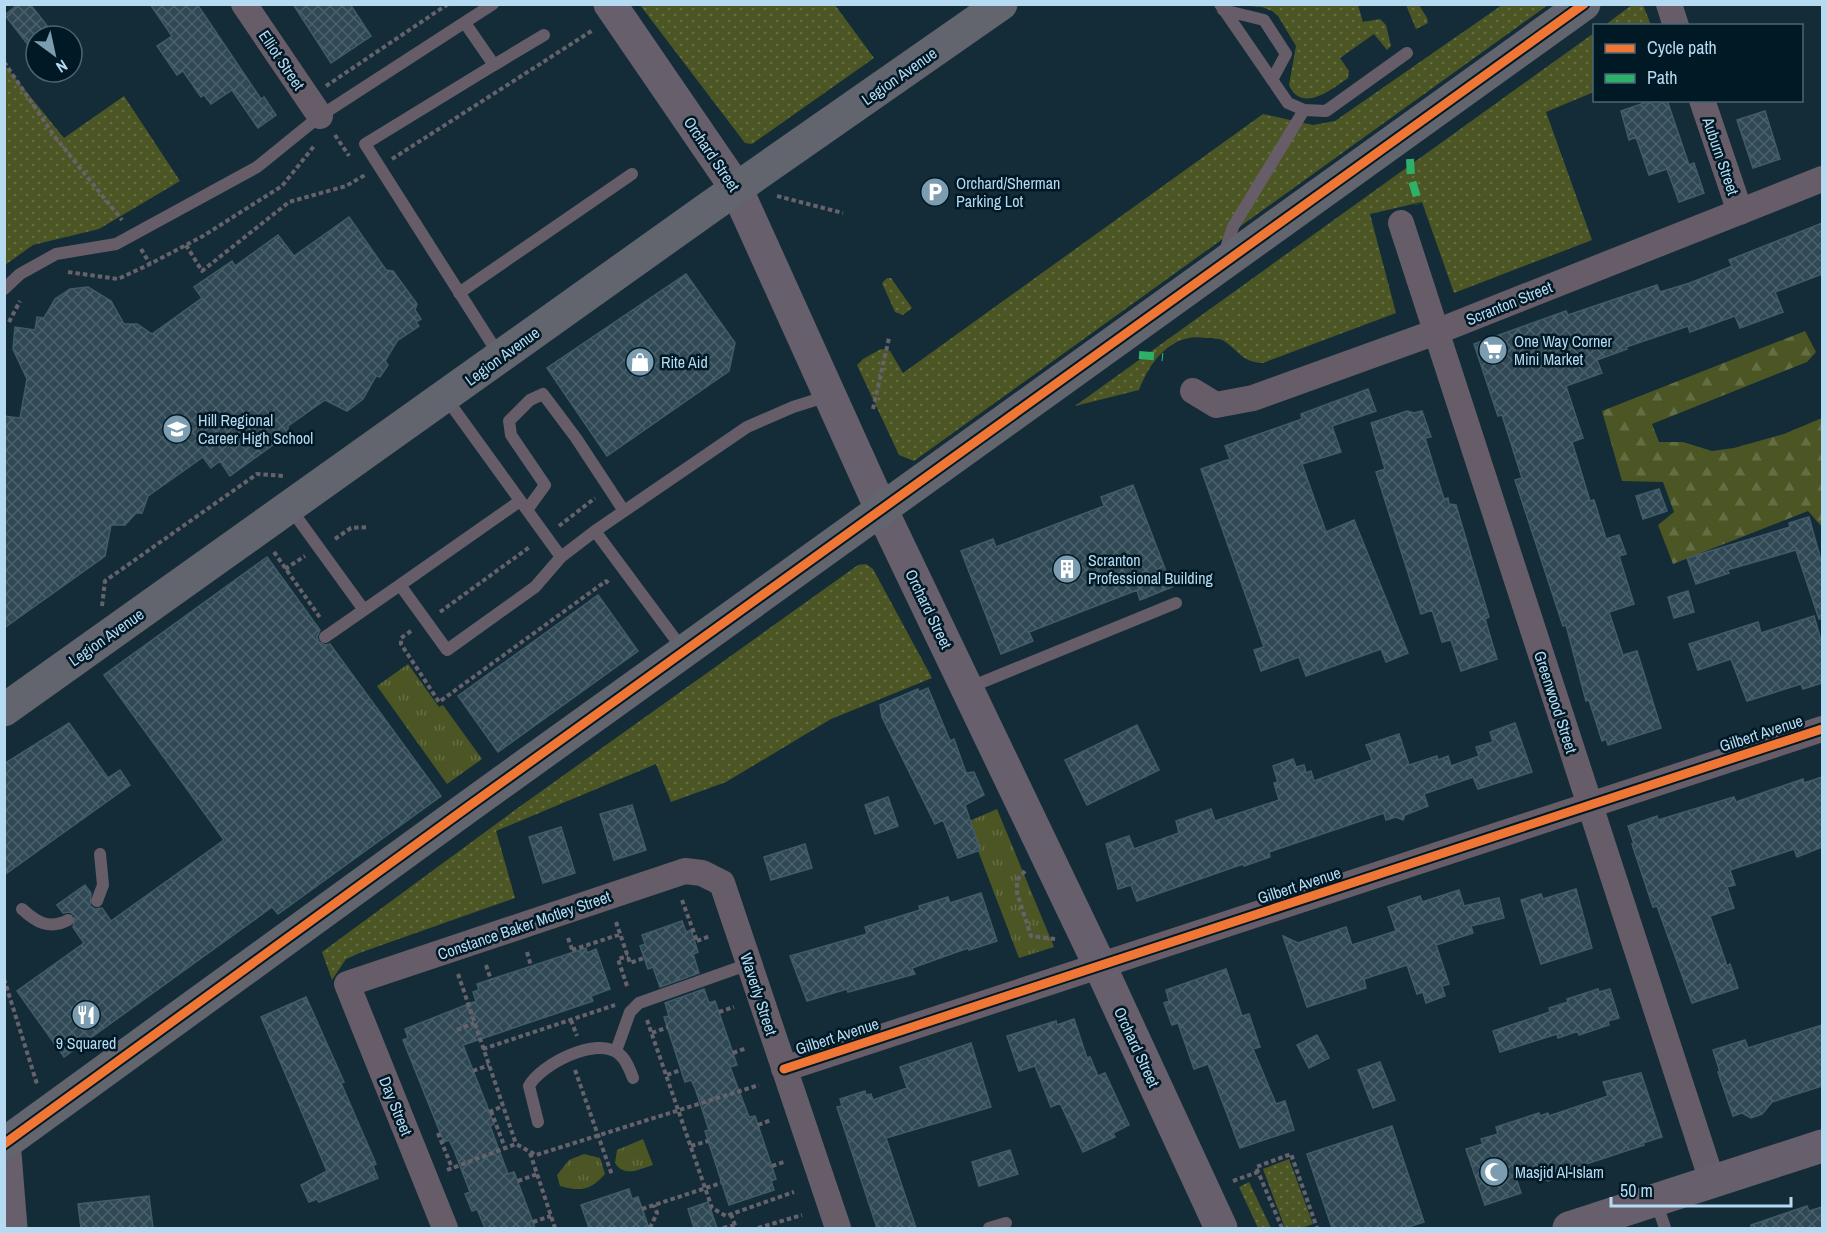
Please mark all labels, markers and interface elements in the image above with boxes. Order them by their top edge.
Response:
north arrow [24,24,84,84]
legend [1593,24,1803,102]
street label: Elliot Street [254,26,310,95]
text: Cycle path [1647,35,1717,60]
street label: Legion Avenue [857,42,941,110]
text: N [52,55,72,78]
text: Path [1647,65,1677,90]
street label: Orchard Street [679,112,745,196]
street label: Auburn Street [1697,113,1745,198]
place label: Orchard/Sherman Parking Lot [956,172,1060,212]
parking icon: Orchard/Sherman Parking Lot [919,176,951,208]
street label: Scranton Street [1463,276,1556,330]
street label: Legion Avenue [460,321,544,391]
place label: One Way Corner Mini Market [1514,330,1613,370]
supermarket icon: One Way Corner Mini Market [1477,334,1509,366]
shop icon: Rite Aid [624,346,656,378]
place label: Rite Aid [661,351,708,373]
place label: Hill Regional Career High School [198,409,313,449]
school or university icon: Hill Regional Career High School [161,413,193,445]
place label: Scranton Professional Building [1088,549,1213,589]
building icon: Scranton Professional Building [1051,553,1083,585]
street label: Orchard Street [900,566,958,653]
street label: Legion Avenue [64,603,148,671]
street label: Greenwood Street [1529,648,1583,756]
street label: Gilbert Avenue [1716,709,1806,757]
street label: Gilbert Avenue [1254,861,1344,909]
street label: Constance Baker Motley Street [435,885,614,965]
street label: Waverly Street [735,950,783,1038]
restaurant icon: 9 Squared [70,999,102,1031]
street label: Orchard Street [1109,1003,1165,1091]
street label: Gilbert Avenue [792,1012,882,1060]
place label: 9 Squared [56,1032,116,1054]
street label: Day Street [374,1073,418,1139]
mosque icon: Masjid Al-Islam [1478,1156,1510,1188]
place label: Masjid Al-Islam [1515,1161,1604,1183]
scale bar [1611,1170,1791,1208]
text: 50 m [1620,1178,1653,1203]

